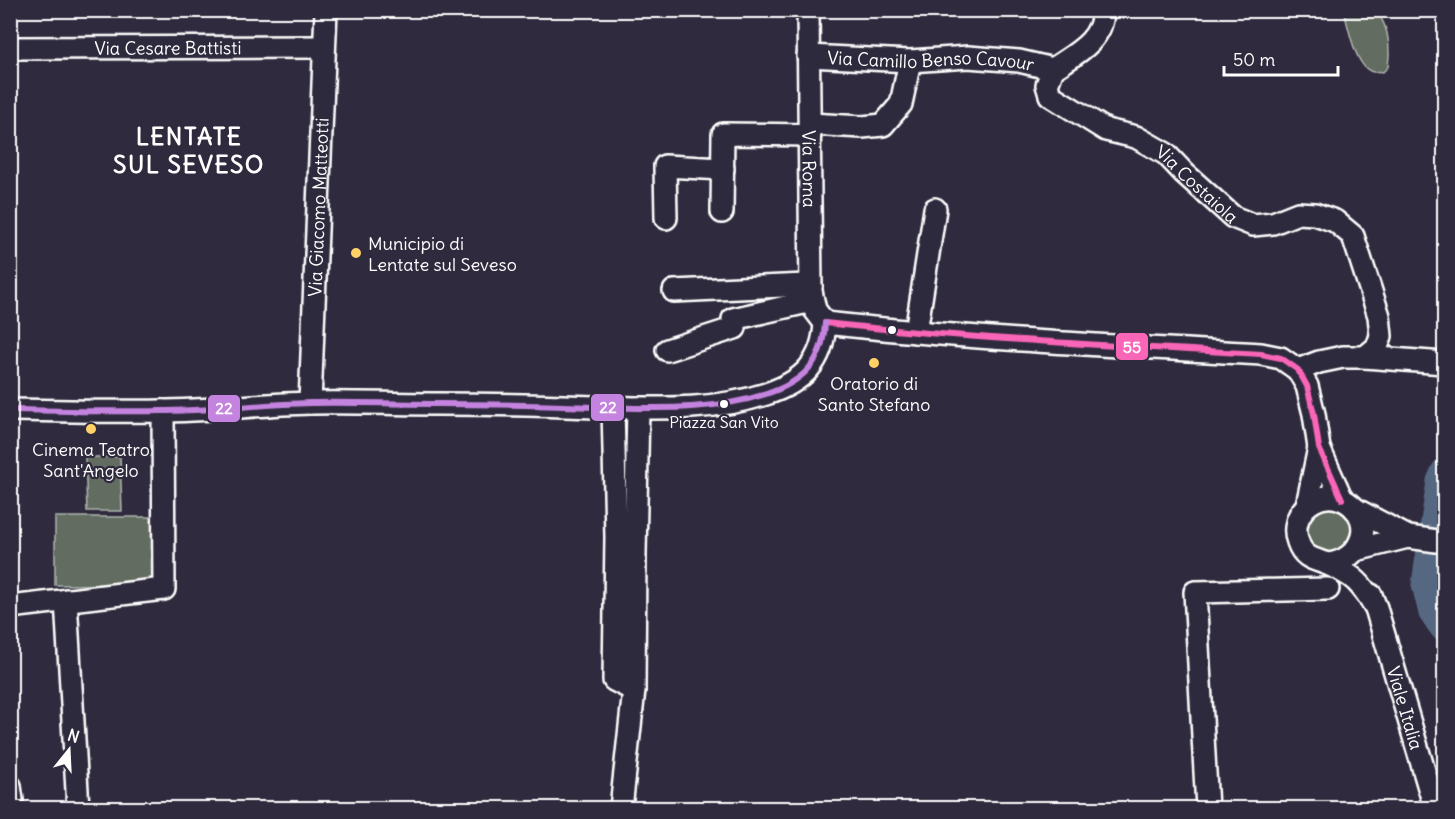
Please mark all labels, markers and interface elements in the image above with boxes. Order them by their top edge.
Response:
street label: Via Cesare Battisti [95,36,241,59]
scale bar [1224,39,1338,77]
street label: Via Camillo Benso Cavour [827,45,1037,76]
text: 50 m [1233,48,1275,71]
street label: Via Giacomo Matteotti [303,117,333,297]
district label: LENTATE SUL SEVESO [113,121,265,179]
street label: Via Roma [798,130,822,208]
street label: Via Costaiola [1152,139,1243,228]
place label: Municipio di Lentate sul Seveso [368,232,517,276]
marker: Municipio di Lentate sul Seveso [349,246,363,260]
unlabelled marker [886,324,898,336]
line badge: 55 [1115,332,1149,361]
text: 55 [1123,337,1141,357]
marker: Oratorio di Santo Stefano [867,356,881,370]
place label: Oratorio di Santo Stefano [818,372,930,416]
line badge: 22 [590,393,625,422]
line badge: 22 [207,394,241,423]
text: 22 [599,397,617,417]
text: 22 [215,398,233,418]
marker: Piazza San Vito [718,398,730,410]
place label: Piazza San Vito [669,412,779,432]
marker: Cinema Teatro Sant'Angelo [84,422,98,436]
place label: Cinema Teatro Sant'Angelo [32,438,150,482]
street label: Viale Italia [1382,663,1429,752]
north arrow [39,720,99,780]
text: N [65,725,82,747]

